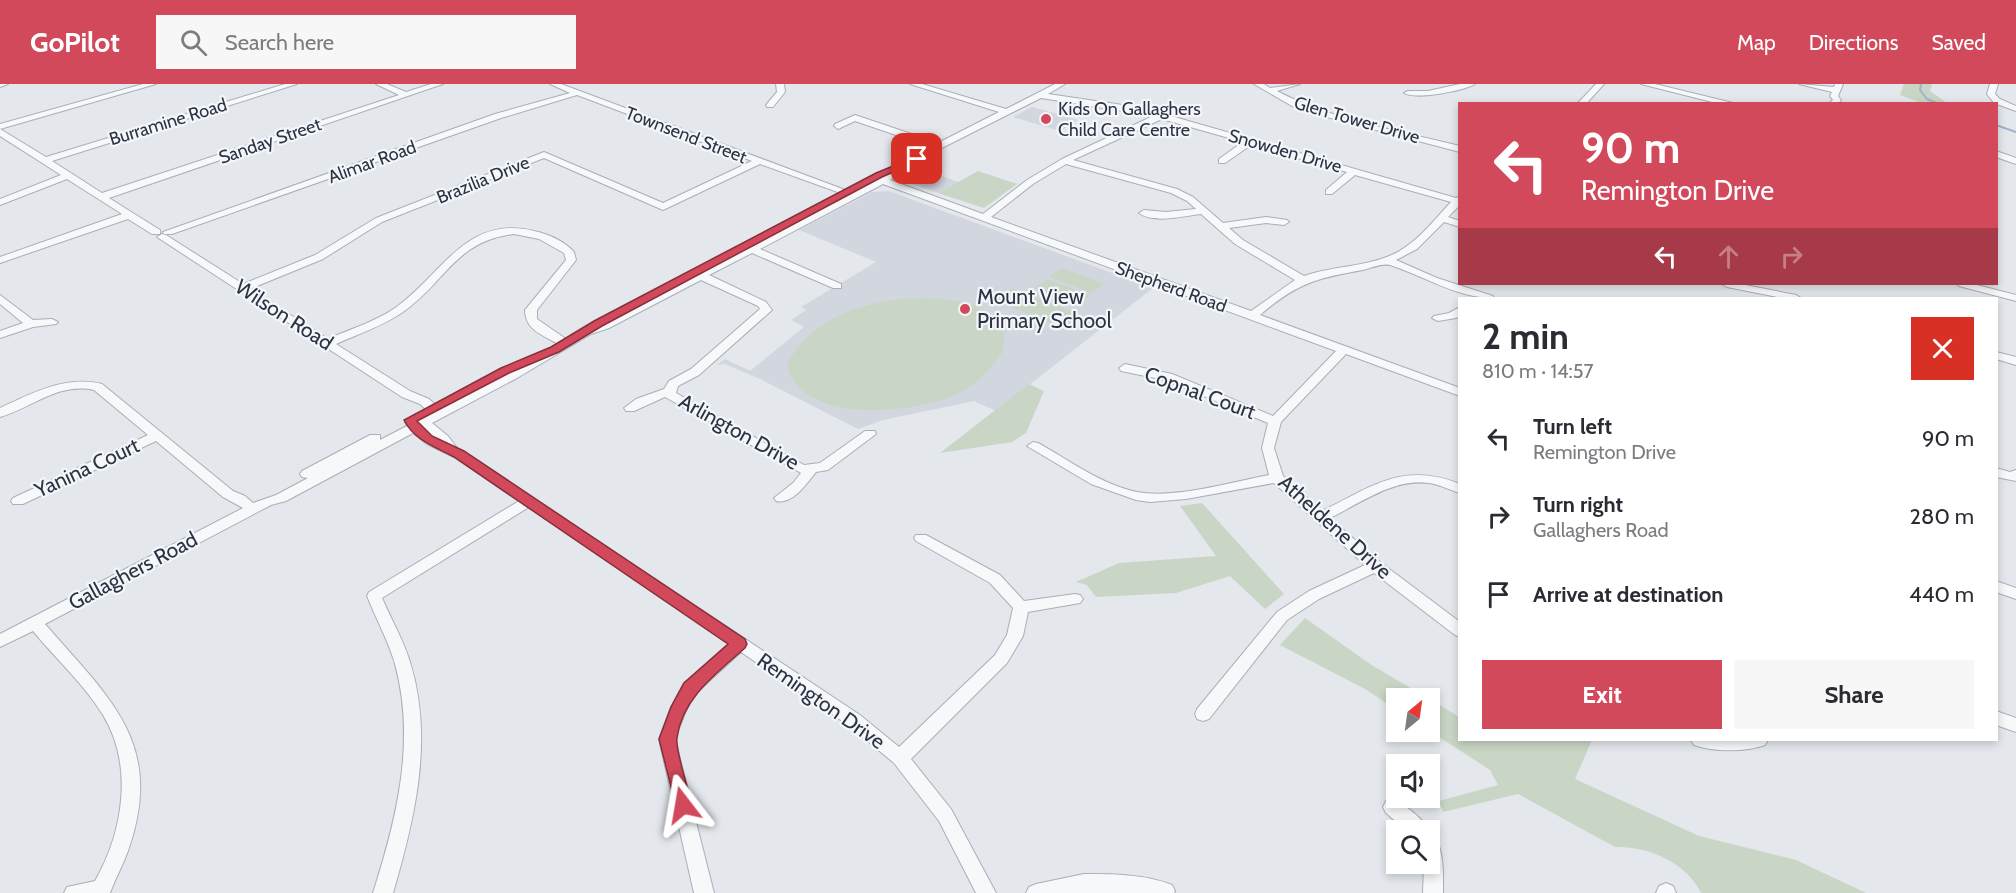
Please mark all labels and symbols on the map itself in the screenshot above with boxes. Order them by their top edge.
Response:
street label: Glen Tower Drive [1292,92,1422,148]
street label: Burramine Road [106,94,230,150]
place label: Kids On Gallaghers Child Care Centre [1058,98,1201,141]
street label: Townsend Street [622,102,750,168]
marker: Kids On Gallaghers Child Care Centre [1039,112,1053,126]
street label: Sanday Street [216,113,324,169]
street label: Snowden Drive [1226,124,1344,178]
pin [891,133,942,184]
street label: Alimar Road [325,136,419,188]
street label: Brazilia Drive [433,151,533,209]
street label: Shepherd Road [1112,257,1230,317]
street label: Wilson Road [231,274,338,355]
place label: Mount View Primary School [977,284,1112,333]
marker: Mount View Primary School [958,302,972,316]
street label: Copnal Court [1141,361,1259,424]
street label: Arlington Drive [675,388,804,475]
street label: Yanina Court [30,433,143,503]
street label: Atheldene Drive [1274,469,1397,584]
street label: Gallaghers Road [64,526,201,615]
street label: Remington Drive [753,647,890,754]
north arrow [1386,688,1440,742]
position arrow [651,773,715,837]

